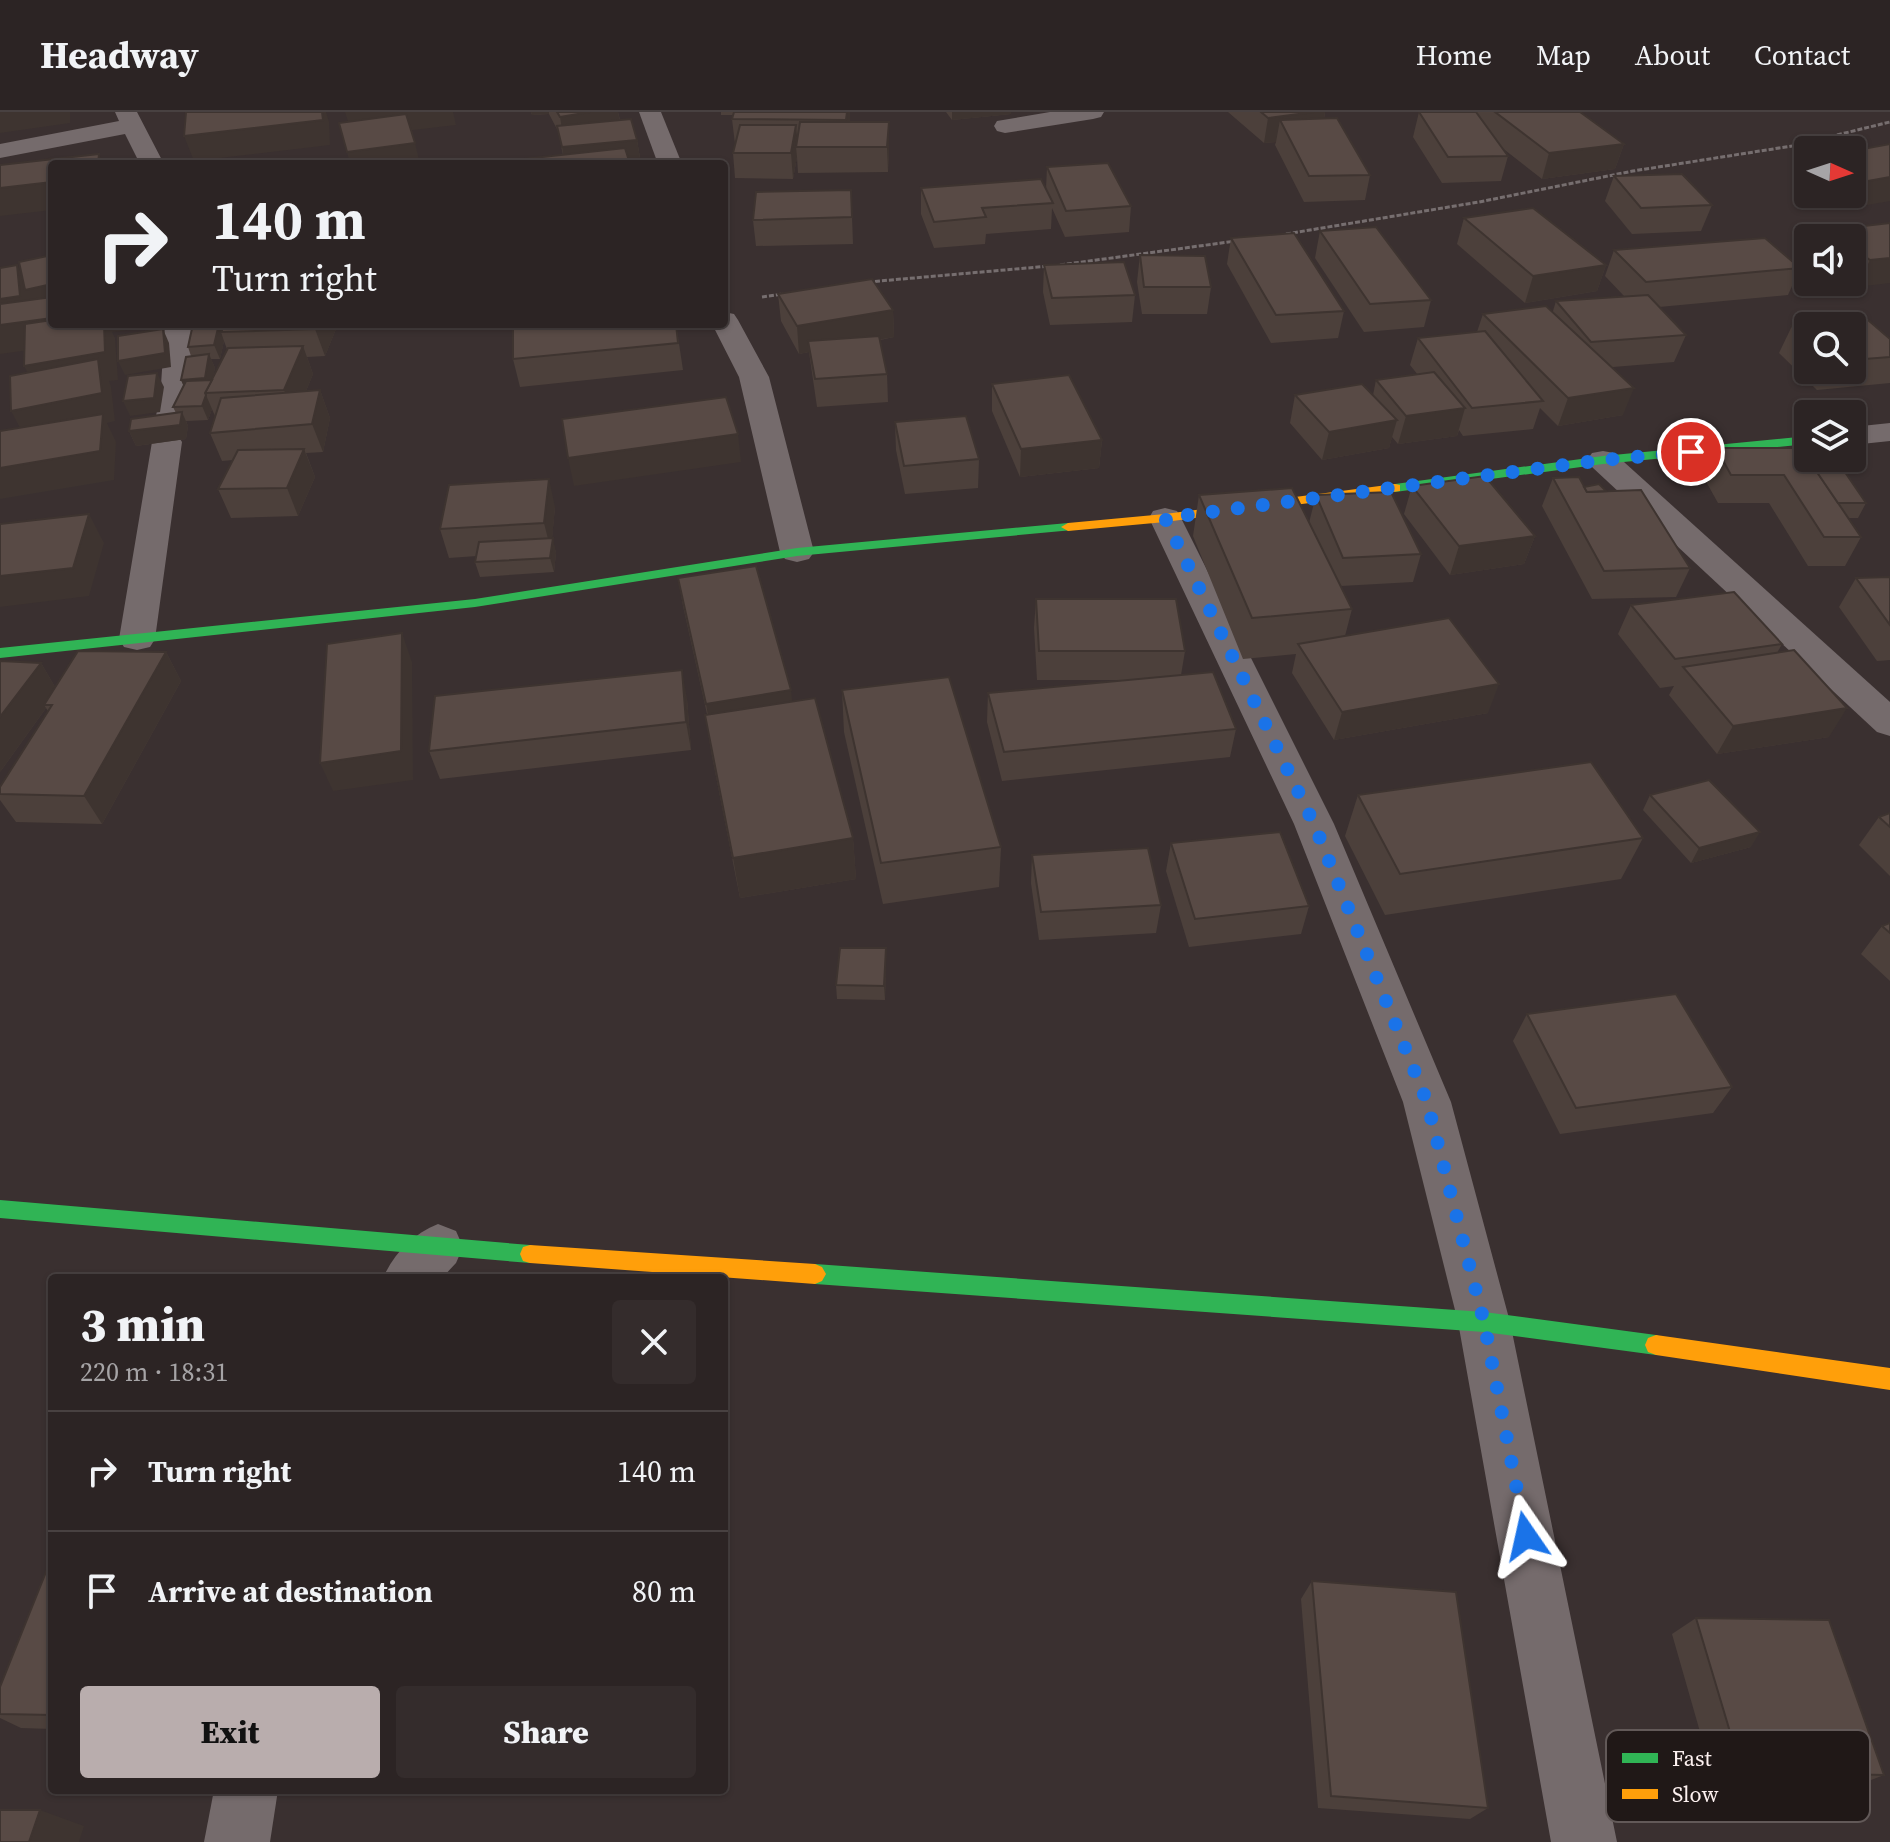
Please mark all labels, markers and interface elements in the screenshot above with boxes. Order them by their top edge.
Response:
text: Headway [40,29,199,81]
text: Home [1416,36,1492,74]
text: Map [1536,36,1591,74]
text: About [1635,36,1710,74]
text: Contact [1754,36,1850,74]
north arrow [1794,136,1866,208]
map controls [1794,136,1866,472]
text: 140 m [212,181,366,258]
icon: right [80,192,184,296]
button: sound [1794,224,1866,296]
text: Turn right [212,254,377,303]
button: search [1794,312,1866,384]
button: layers [1794,400,1866,472]
pin [1657,418,1725,486]
icon: arrive [1669,430,1713,474]
text: 3 min [80,1291,205,1357]
button: close [612,1300,696,1384]
text: 220 m · 18:31 [80,1354,228,1390]
icon: right [80,1449,124,1493]
text: Turn right [148,1451,291,1492]
text: 140 m [617,1451,696,1492]
position arrow [1484,1494,1568,1578]
icon: arrive [80,1569,124,1613]
text: Arrive at destination [148,1571,433,1612]
text: 80 m [632,1571,696,1612]
button: Exit [80,1686,380,1778]
button: Share [396,1686,696,1778]
legend [1606,1730,1870,1822]
text: Fast [1672,1743,1713,1773]
text: Slow [1672,1779,1719,1809]

